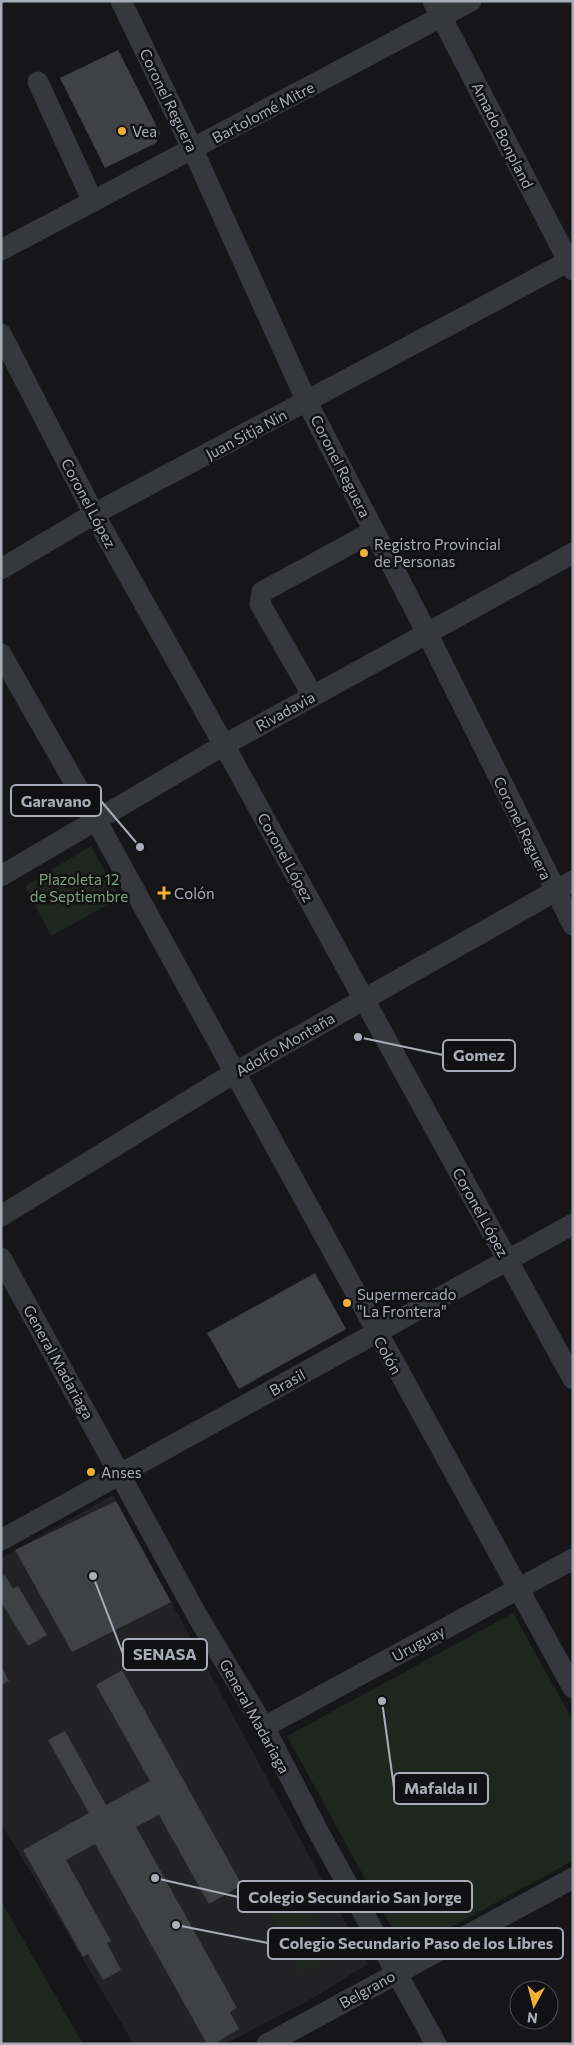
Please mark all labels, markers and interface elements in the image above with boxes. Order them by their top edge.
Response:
street label: Coronel Reguera [136,45,202,155]
street label: Bartolomé Mitre [209,77,317,147]
street label: Amado Bonpland [468,79,538,191]
place label: Vea [132,122,157,140]
marker: Vea [116,125,128,137]
street label: Juan Sitja Nin [202,405,290,463]
street label: Coronel Reguera [307,412,375,520]
street label: Coronel López [58,455,120,551]
place label: Registro Provincial de Personas [374,535,501,570]
marker: Registro Provincial de Personas [358,547,370,559]
street label: Rivadavia [252,687,318,735]
street label: Coronel Reguera [490,773,556,883]
callout: Garavano [11,785,101,816]
text: Garavano [21,791,92,810]
street label: Coronel López [254,809,318,905]
park label: Plazoleta 12 de Septiembre [30,870,128,905]
place label: Colón [174,884,215,902]
marker: Colón [158,887,170,899]
street label: Adolfo Montaña [232,1008,338,1080]
callout: Gomez [443,1040,515,1071]
text: Gomez [453,1045,505,1064]
street label: Coronel López [449,1164,513,1260]
place label: Supermercado "La Frontera" [357,1285,457,1320]
marker: Supermercado "La Frontera" [341,1297,353,1309]
street label: General Madariaga [20,1302,98,1422]
street label: Colón [370,1333,406,1377]
street label: Brasil [266,1365,308,1399]
place label: Anses [101,1463,142,1481]
marker: Anses [85,1466,97,1478]
street label: Uruguay [389,1621,448,1665]
callout: SENASA [123,1639,207,1670]
text: SENASA [133,1644,197,1663]
street label: General Madariaga [216,1656,294,1776]
callout: Mafalda II [394,1773,488,1804]
text: Mafalda II [404,1778,478,1797]
callout: Colegio Secundario San Jorge [238,1881,472,1912]
text: Colegio Secundario San Jorge [248,1887,462,1906]
callout: Colegio Secundario Paso de los Libres [268,1928,563,1959]
text: Colegio Secundario Paso de los Libres [279,1933,553,1952]
street label: Belgrano [336,1966,398,2012]
north arrow [509,1980,559,2030]
text: N [526,2009,539,2027]

